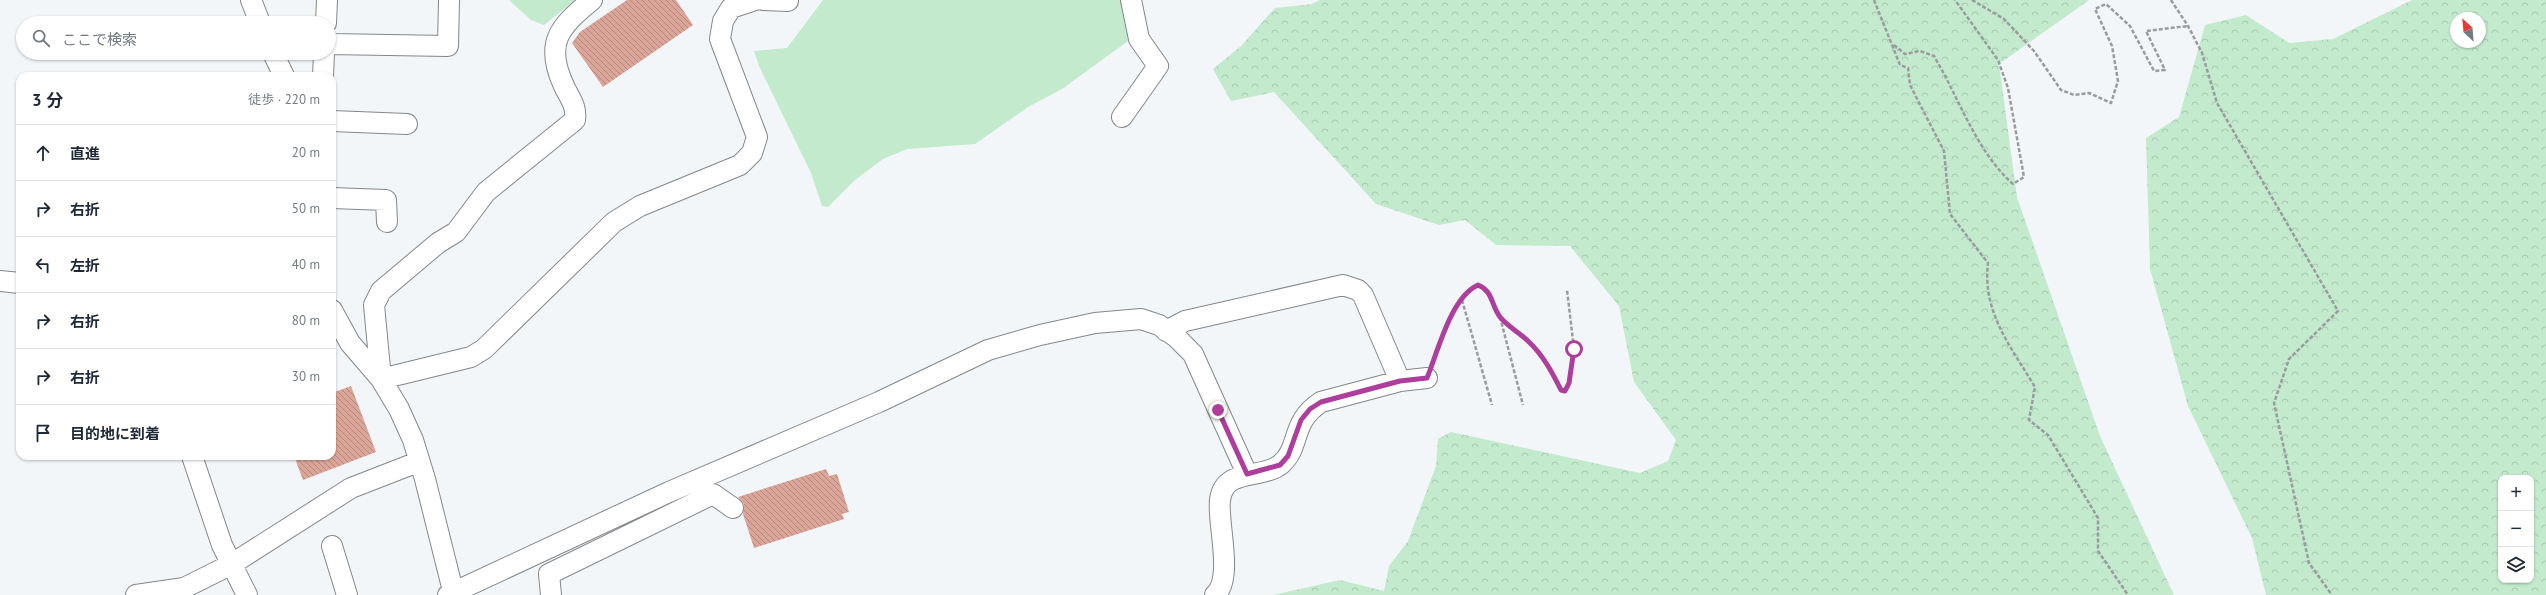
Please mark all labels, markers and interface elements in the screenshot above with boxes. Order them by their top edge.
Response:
north arrow [2450,12,2486,48]
search box [16,16,336,60]
icon: search [30,27,52,49]
text: ここで検索 [62,30,137,49]
text: 3 分 [32,89,63,111]
text: 徒歩 · 220 m [248,91,320,108]
icon: ahead [32,142,54,164]
text: 直進 [70,144,100,163]
text: 20 m [292,144,320,161]
icon: right [32,198,54,220]
text: 右折 [70,200,100,219]
text: 50 m [292,200,320,217]
icon: left [32,254,54,276]
text: 左折 [70,256,100,275]
text: 40 m [292,256,320,273]
icon: right [32,310,54,332]
text: 右折 [70,312,100,331]
text: 80 m [292,312,320,329]
route start [1565,340,1583,358]
icon: right [32,366,54,388]
text: 右折 [70,368,100,387]
text: 30 m [292,368,320,385]
route end [1209,401,1227,419]
icon: arrive [32,422,54,444]
text: 目的地に到着 [70,424,160,443]
map controls [2498,475,2534,583]
button: + [2498,475,2534,511]
button: − [2498,511,2534,547]
button: layers [2498,547,2534,583]

